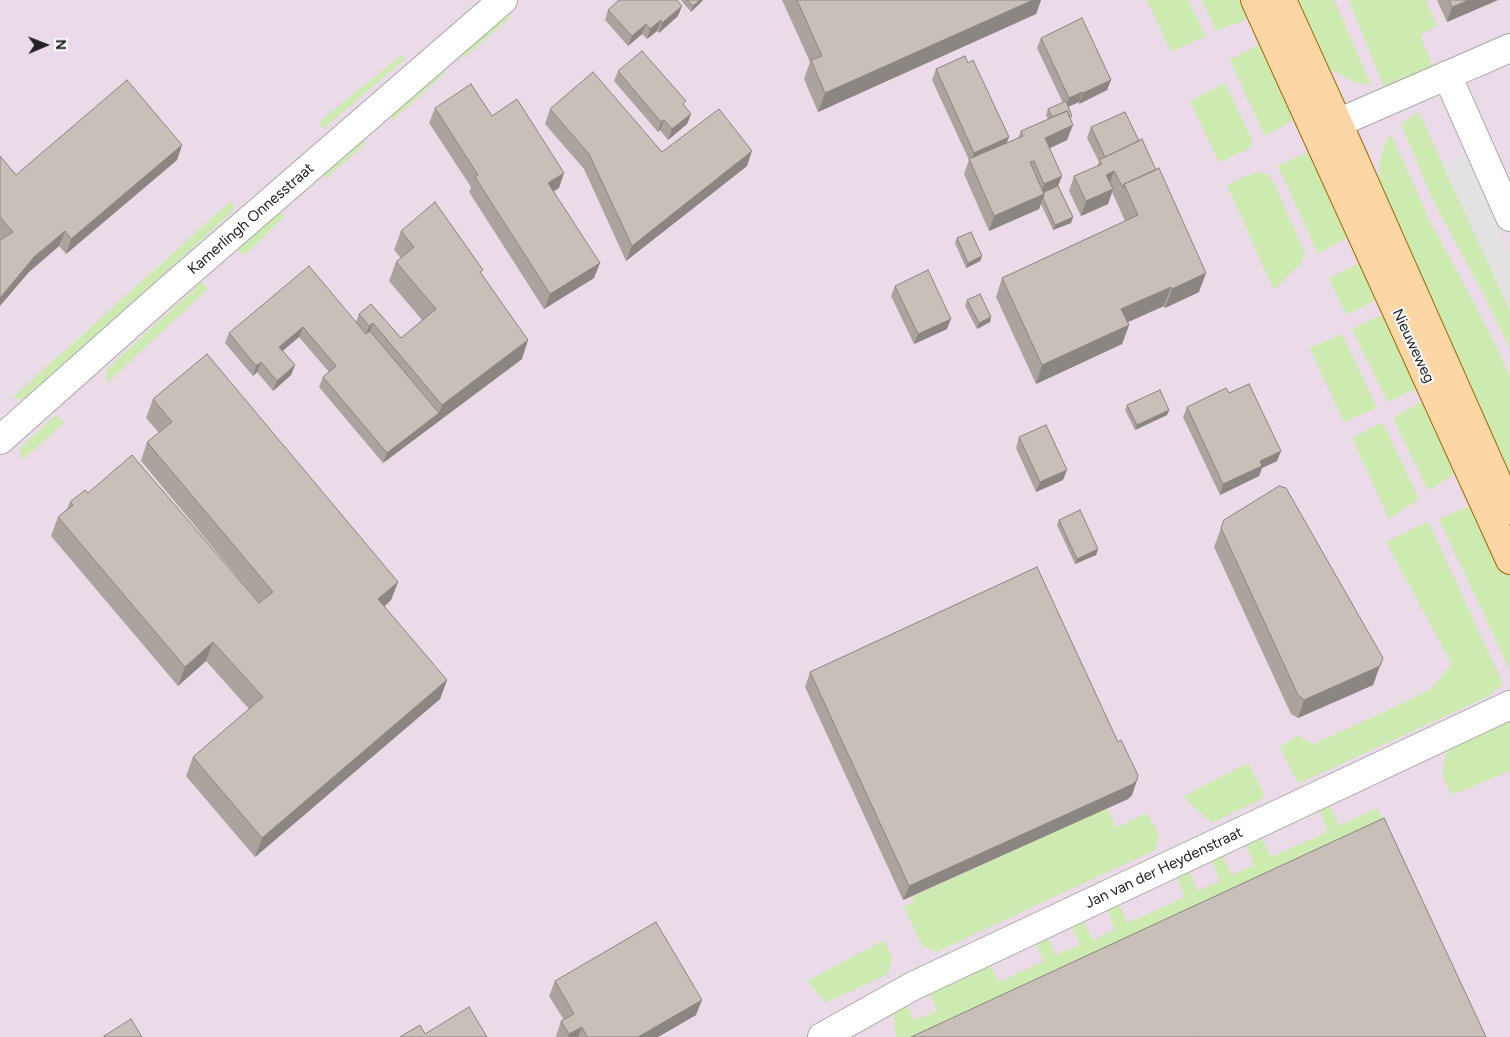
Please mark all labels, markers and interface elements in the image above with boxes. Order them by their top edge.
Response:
north arrow [20,20,70,70]
text: N [52,39,69,50]
street label: Kamerlingh Onnesstraat [184,159,318,279]
street label: Nieuweweg [1388,306,1438,386]
street label: Jan van der Heydenstraat [1082,824,1246,912]

